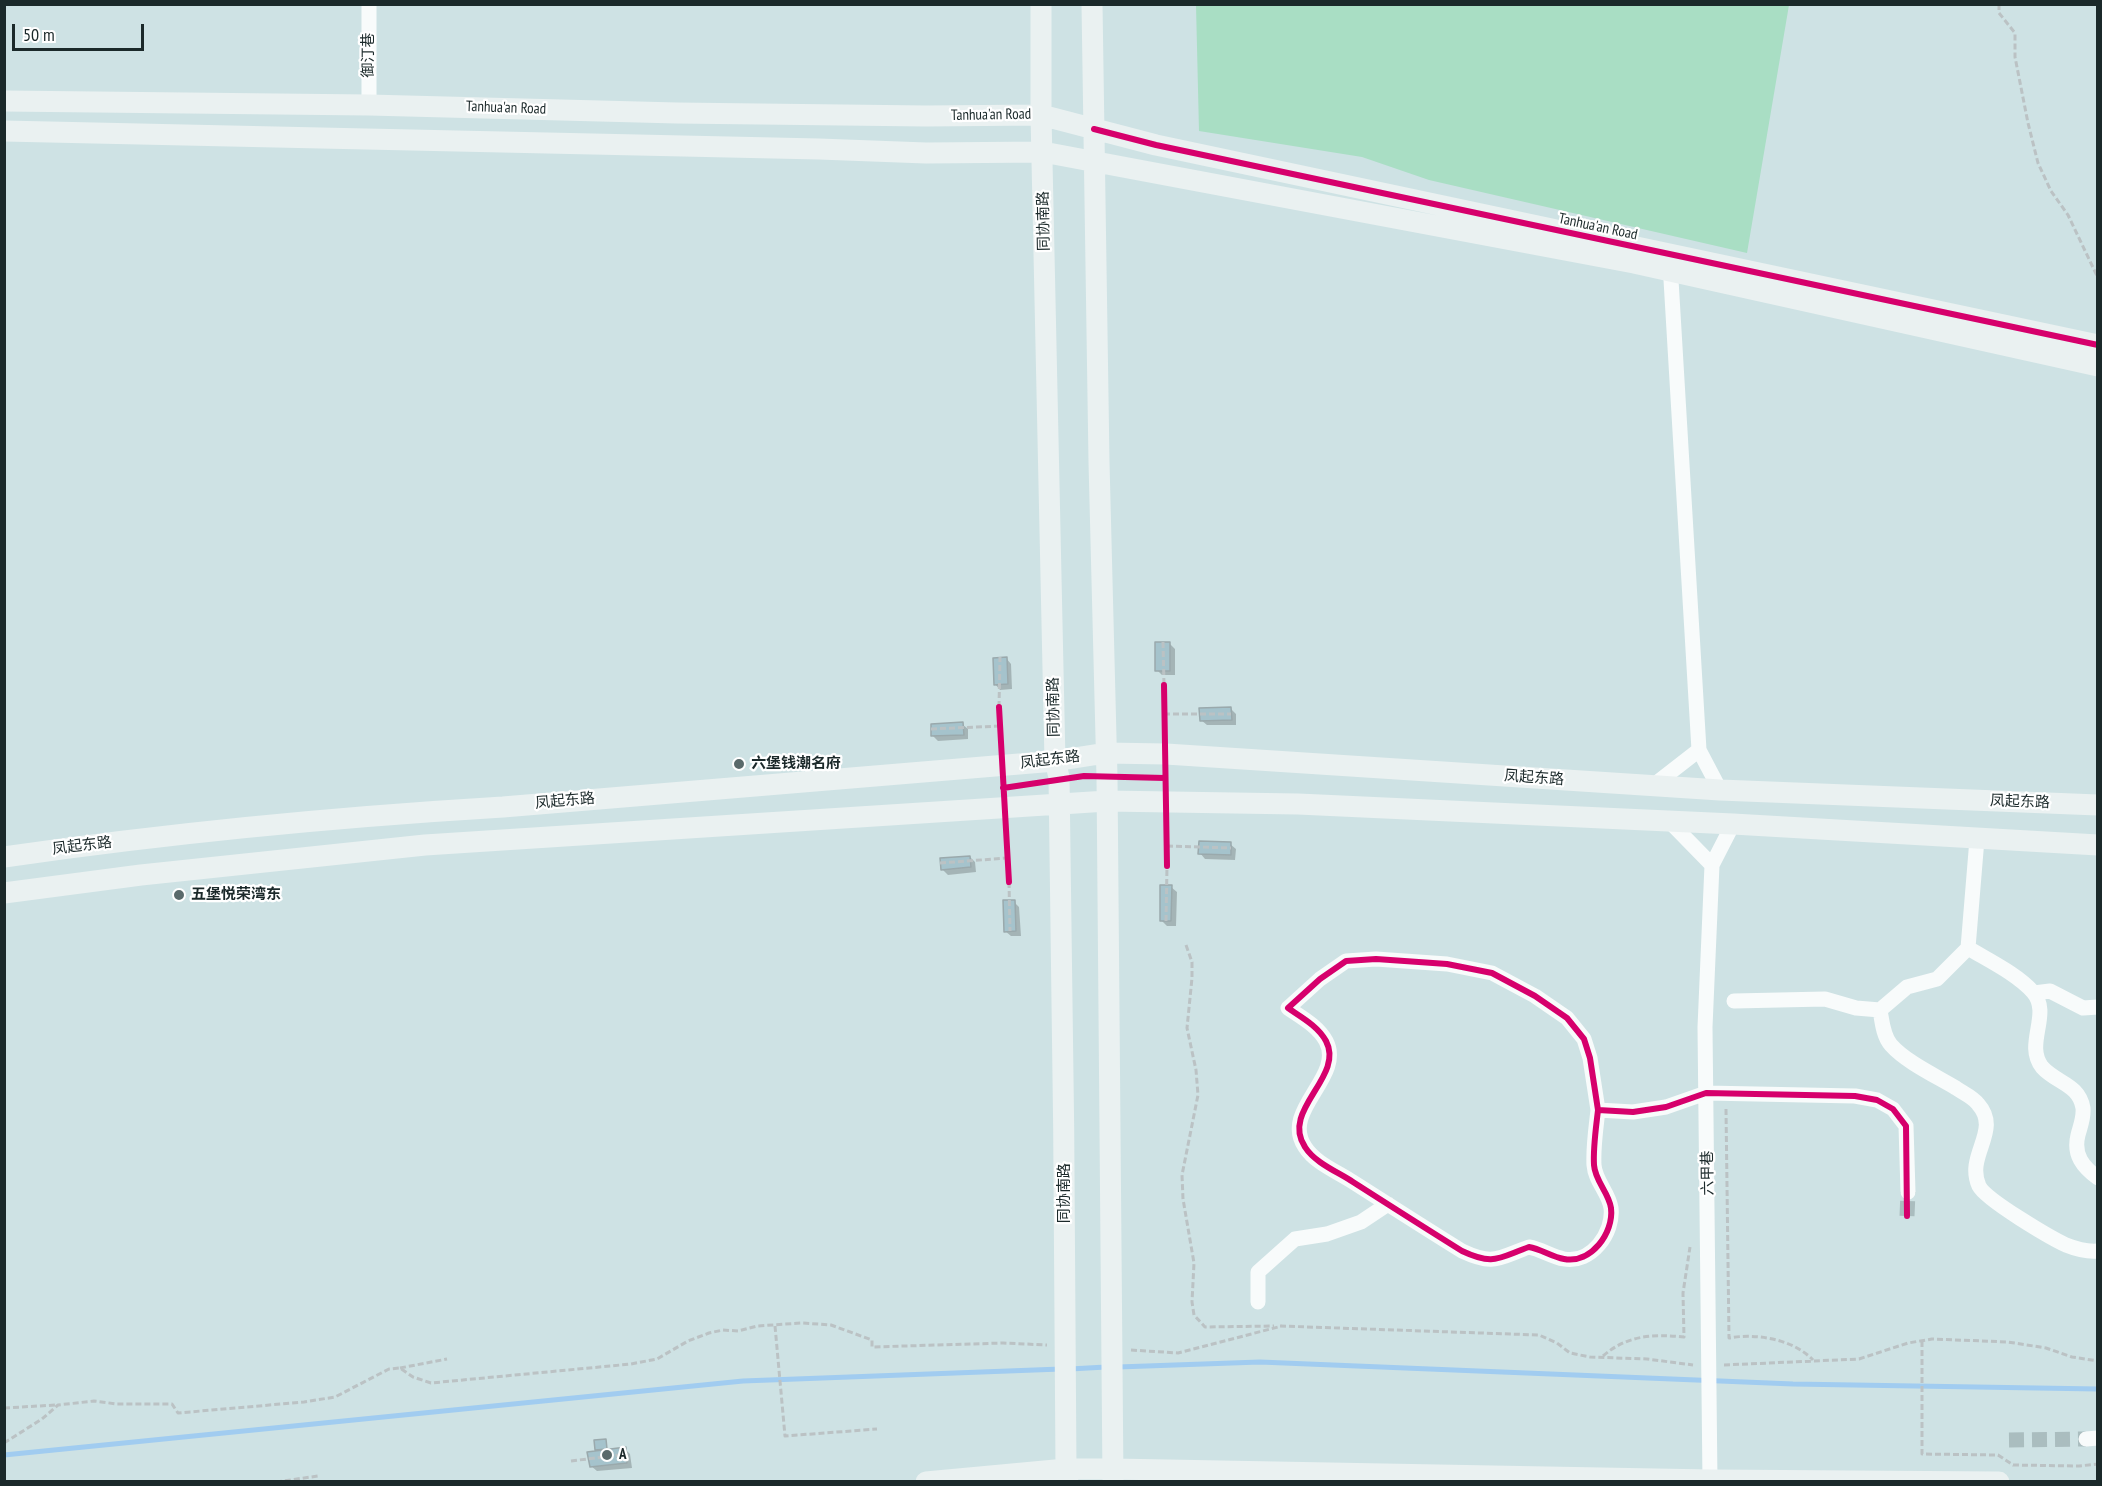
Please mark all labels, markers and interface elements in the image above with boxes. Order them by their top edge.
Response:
scale bar [15,12,147,50]
text: 50 m [23,23,55,46]
street label: 御汀巷 [360,33,378,77]
street label: Tanhua'an Road [466,98,546,118]
street label: Tanhua'an Road [951,105,1031,125]
street label: 同协南路 [1034,191,1054,251]
street label: Tanhua'an Road [1557,210,1639,244]
street label: 同协南路 [1044,677,1064,737]
street label: 凤起东路 [1019,747,1081,773]
place label: 六堡钱潮名府 [751,755,841,773]
marker: 六堡钱潮名府 [732,757,746,771]
street label: 凤起东路 [1503,767,1565,789]
street label: 凤起东路 [534,789,596,813]
street label: 凤起东路 [1990,792,2050,812]
street label: 凤起东路 [51,833,113,859]
place label: 五堡悦荣湾东 [191,886,281,904]
marker: 五堡悦荣湾东 [172,888,186,902]
street label: 六甲巷 [1699,1150,1717,1196]
street label: 同协南路 [1056,1163,1074,1223]
place label: A [619,1446,627,1464]
marker: A [600,1448,614,1462]

